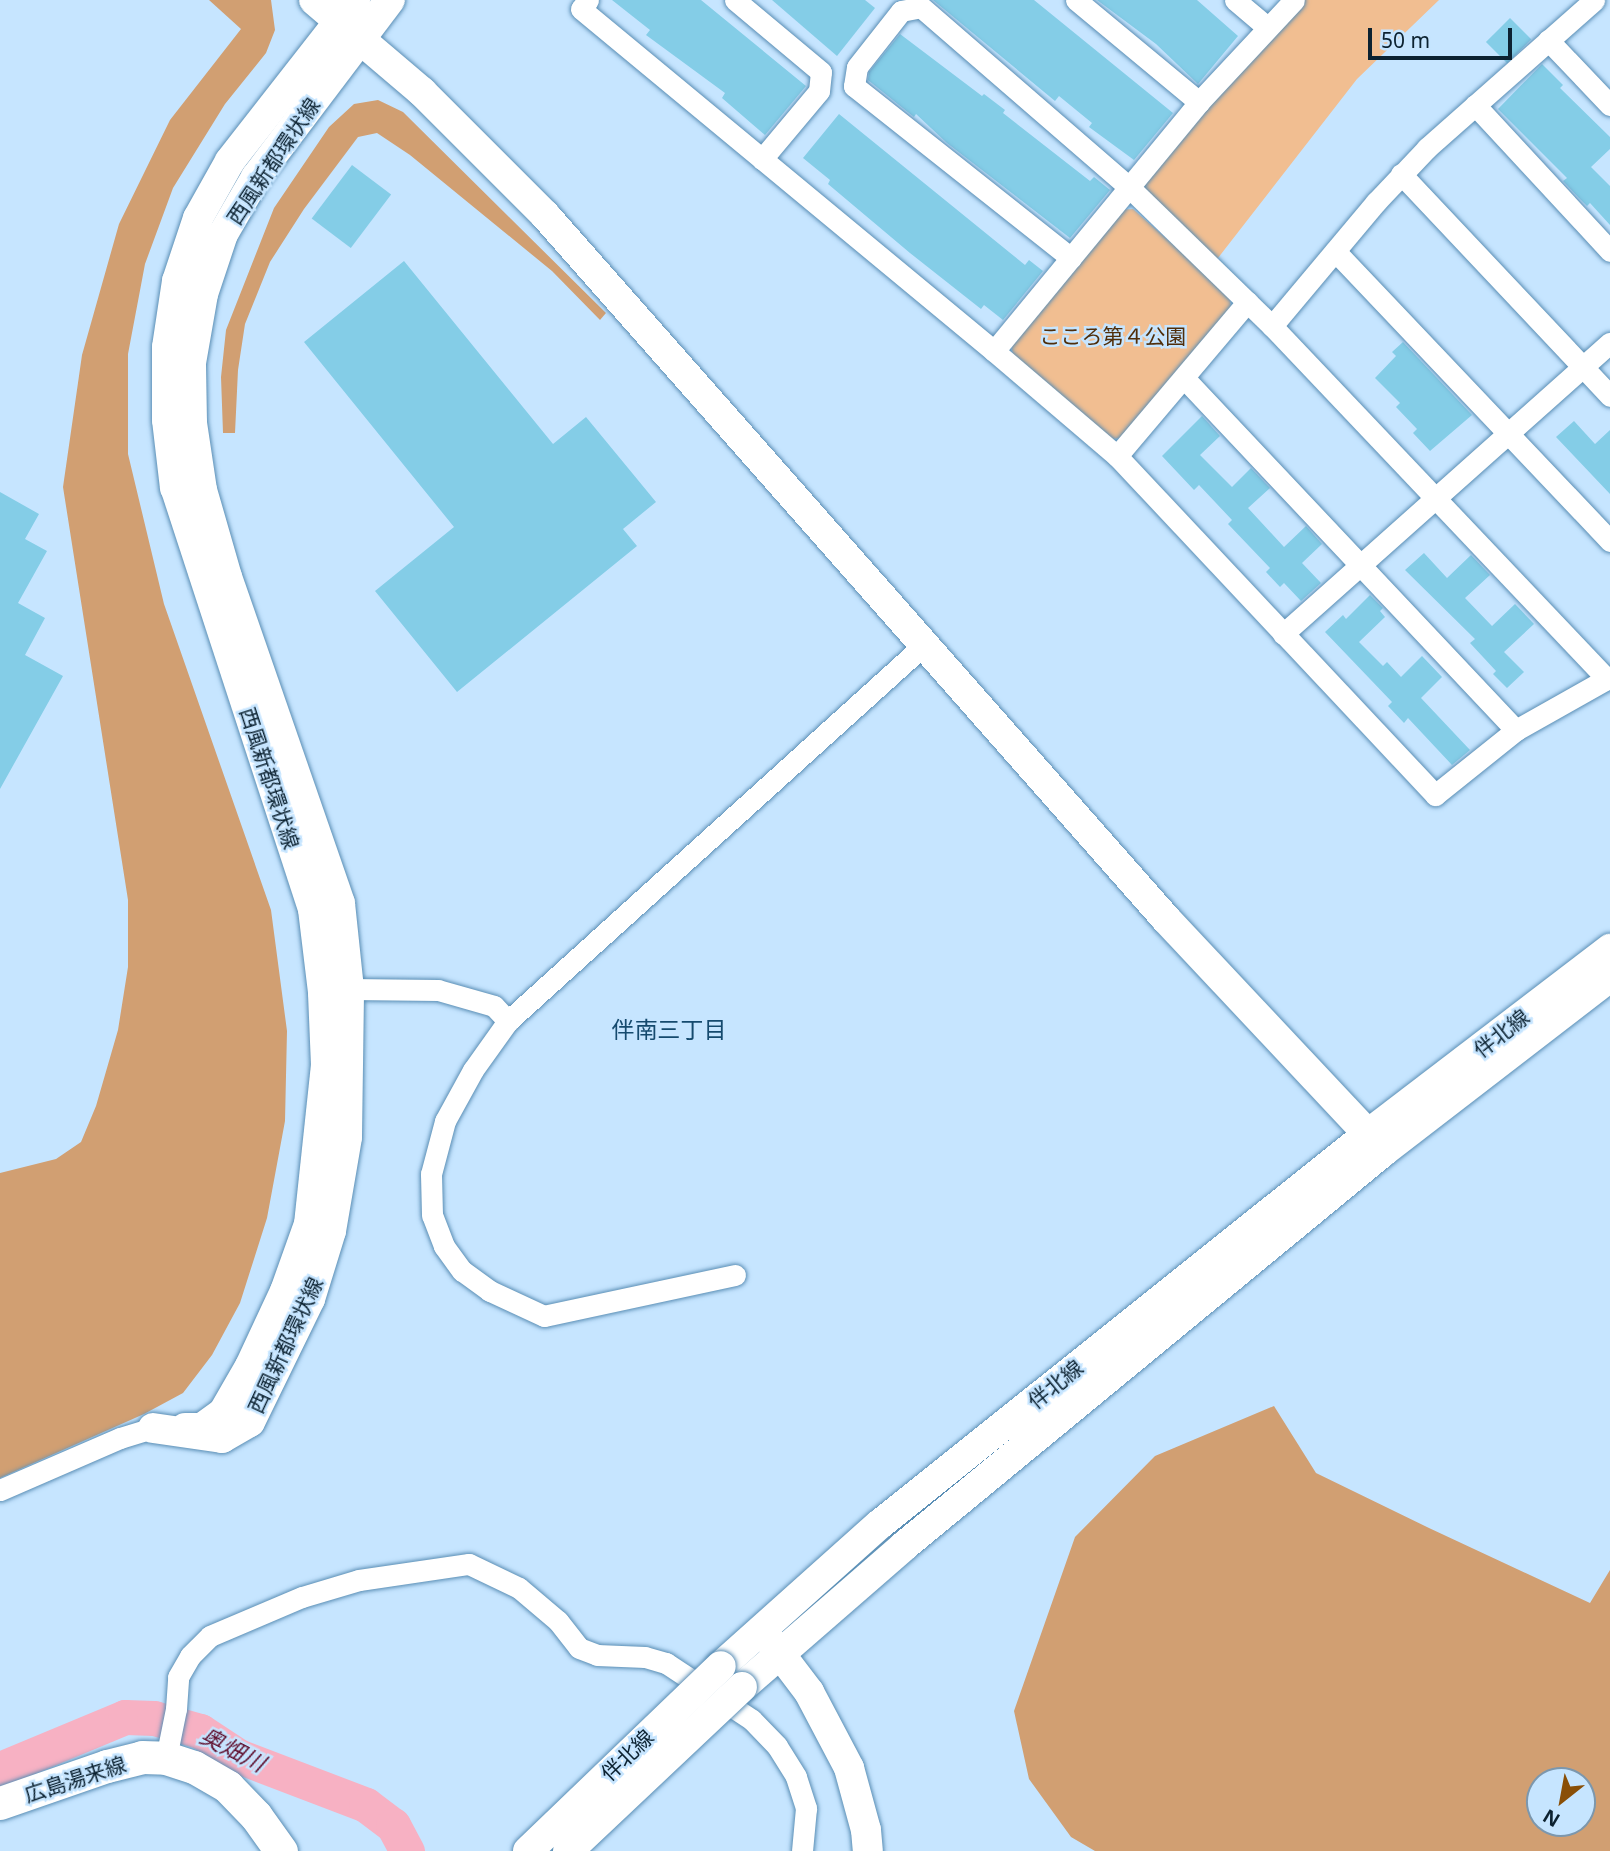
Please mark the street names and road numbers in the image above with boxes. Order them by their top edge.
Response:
street label: 西風新都環状線 [221,93,325,229]
street label: 西風新都環状線 [235,704,305,852]
street label: 伴北線 [1468,1004,1534,1062]
street label: 西風新都環状線 [243,1273,327,1417]
street label: 伴北線 [1023,1354,1087,1414]
street label: 伴北線 [596,1724,658,1786]
street label: 広島湯来線 [21,1751,129,1807]

